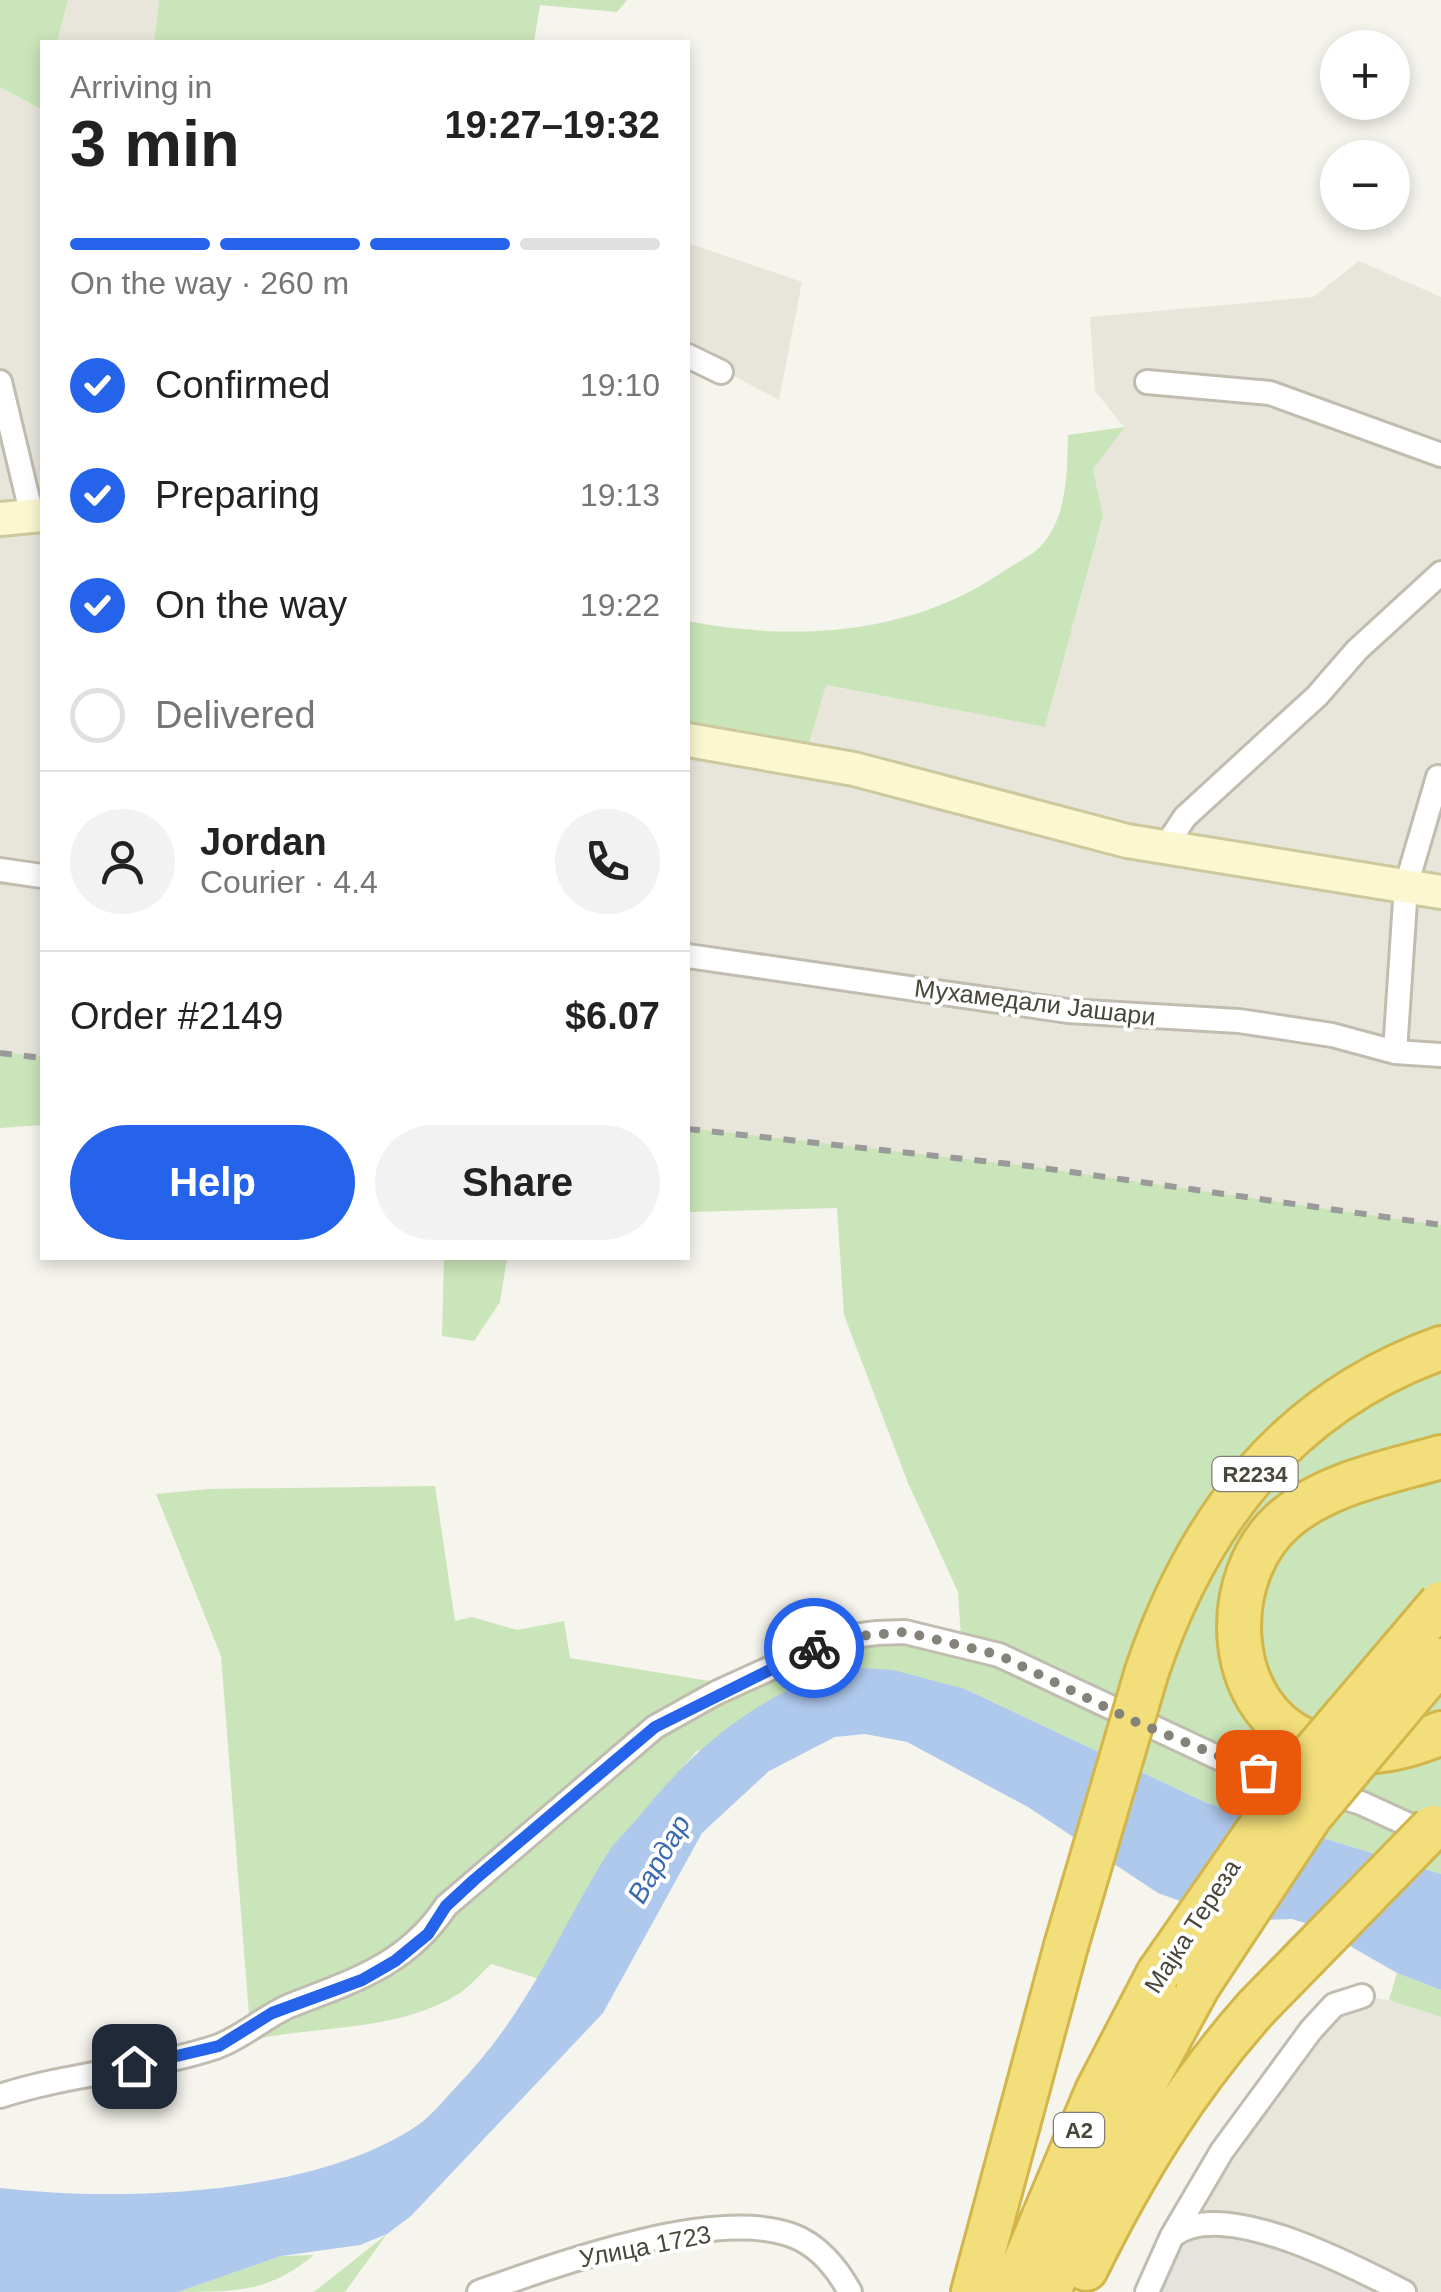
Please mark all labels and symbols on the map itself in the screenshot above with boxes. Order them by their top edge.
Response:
street label: Мухамедали Јашари [913,973,1157,1031]
road number: R2234 [1212,1457,1298,1491]
courier [764,1598,864,1698]
pin [1216,1730,1301,1815]
water label: Вардар [621,1809,697,1909]
street label: Мајка Тереза [1139,1854,1246,1998]
pin [92,2024,177,2109]
road number: A2 [1054,2113,1104,2147]
street label: Улица 1723 [577,2220,713,2272]

